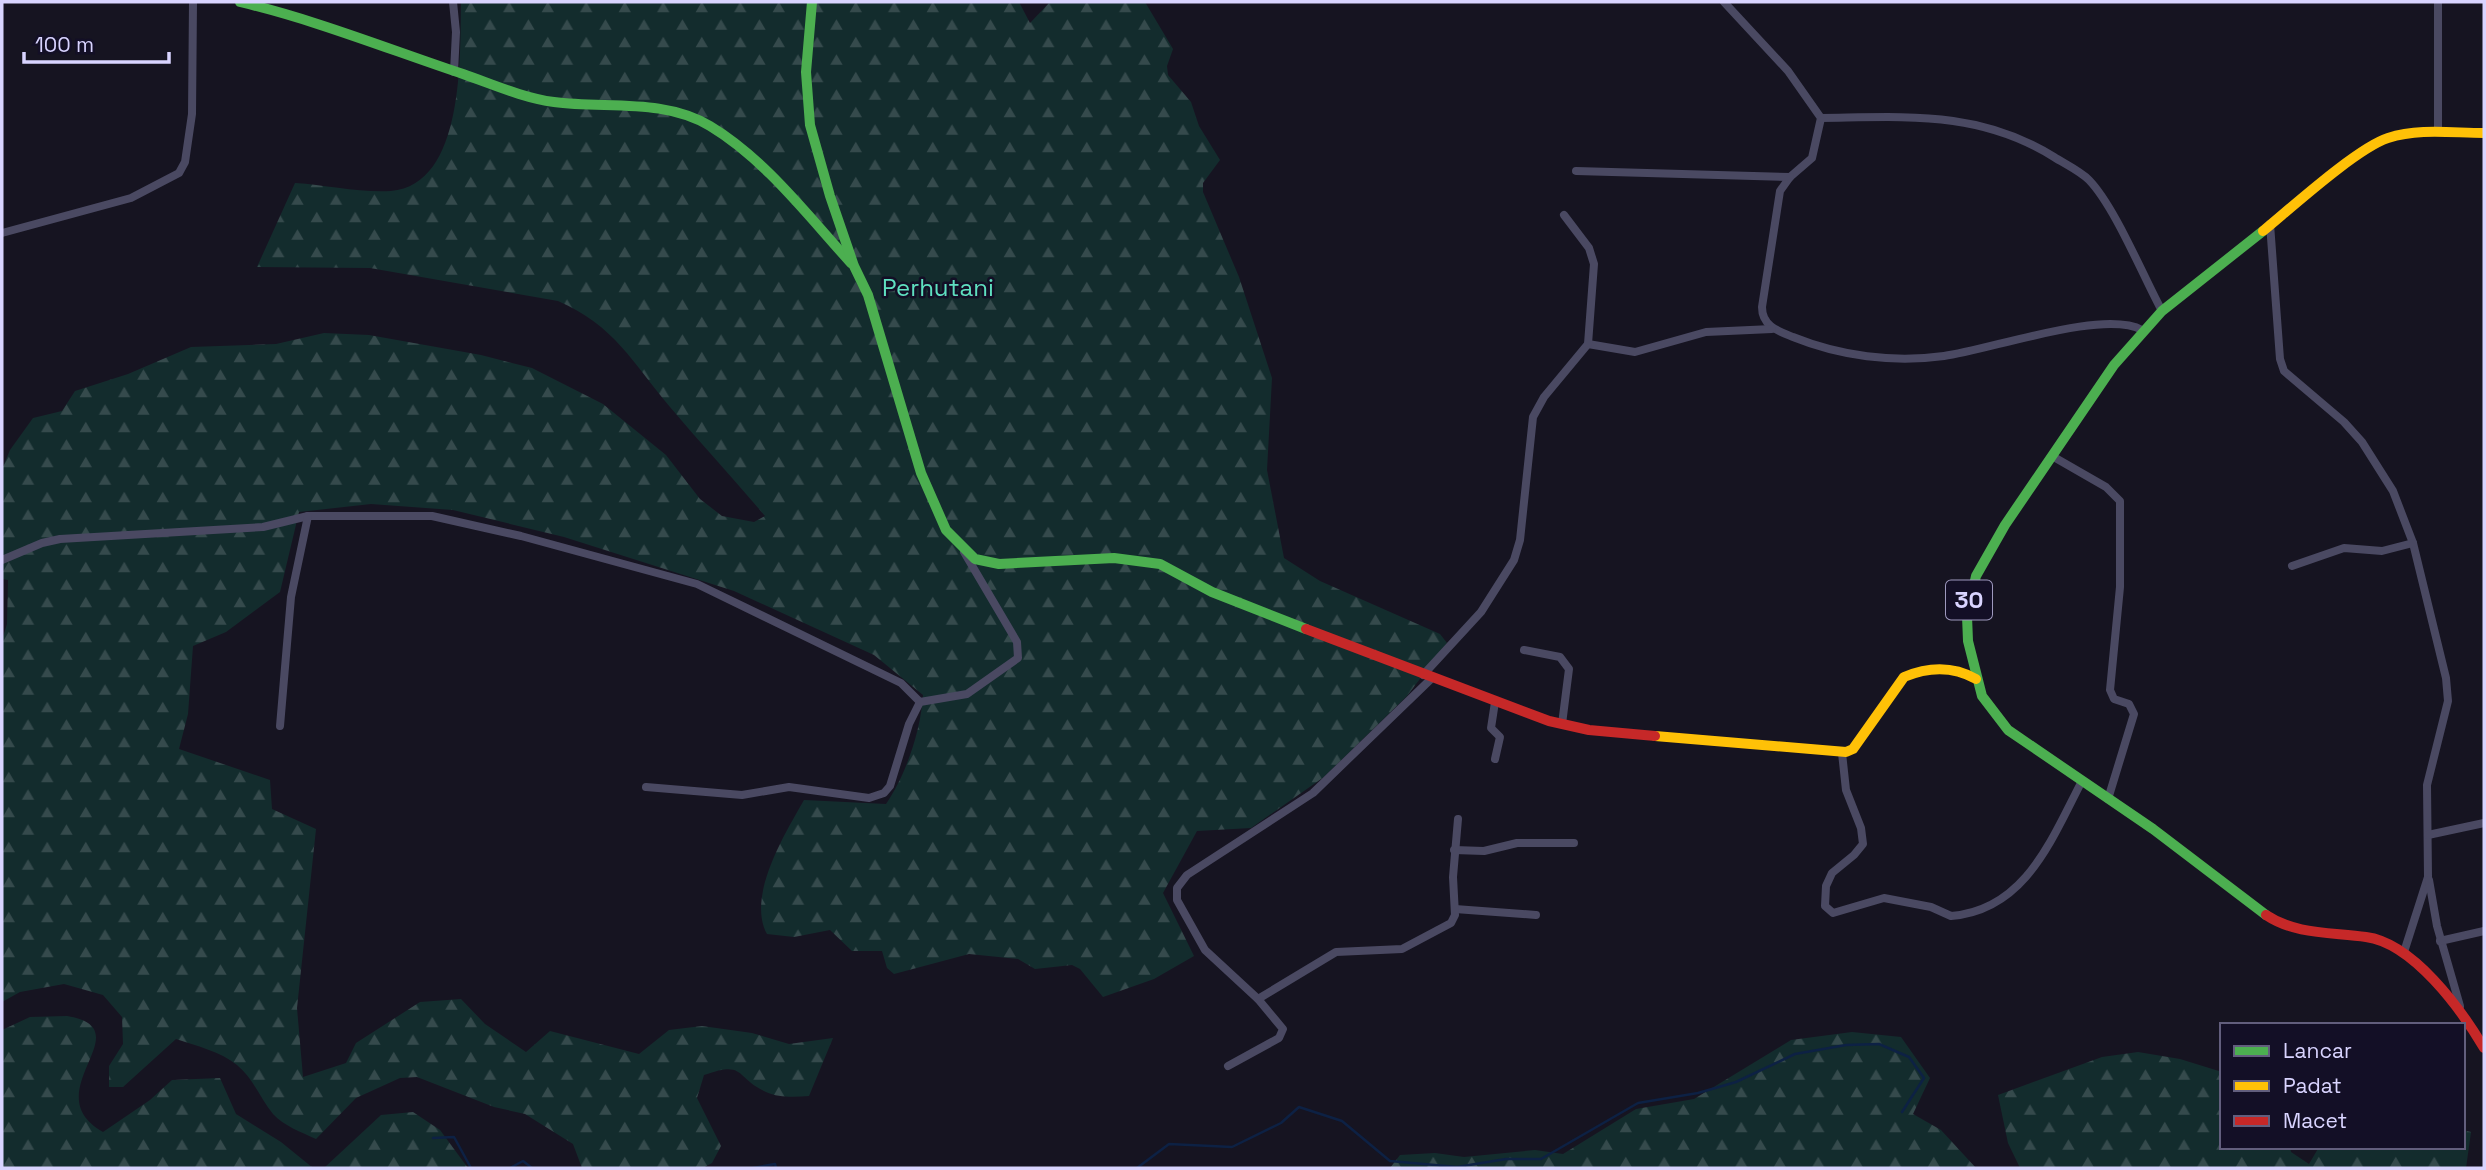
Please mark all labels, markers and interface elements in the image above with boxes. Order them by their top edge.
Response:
scale bar [24,21,170,65]
text: 100 m [35,31,94,58]
park label: Perhutani [882,272,994,303]
road number: 30 [1946,580,1992,620]
legend [2220,1023,2465,1149]
text: Lancar [2283,1037,2352,1064]
text: Padat [2283,1072,2342,1099]
text: Macet [2283,1107,2347,1134]

